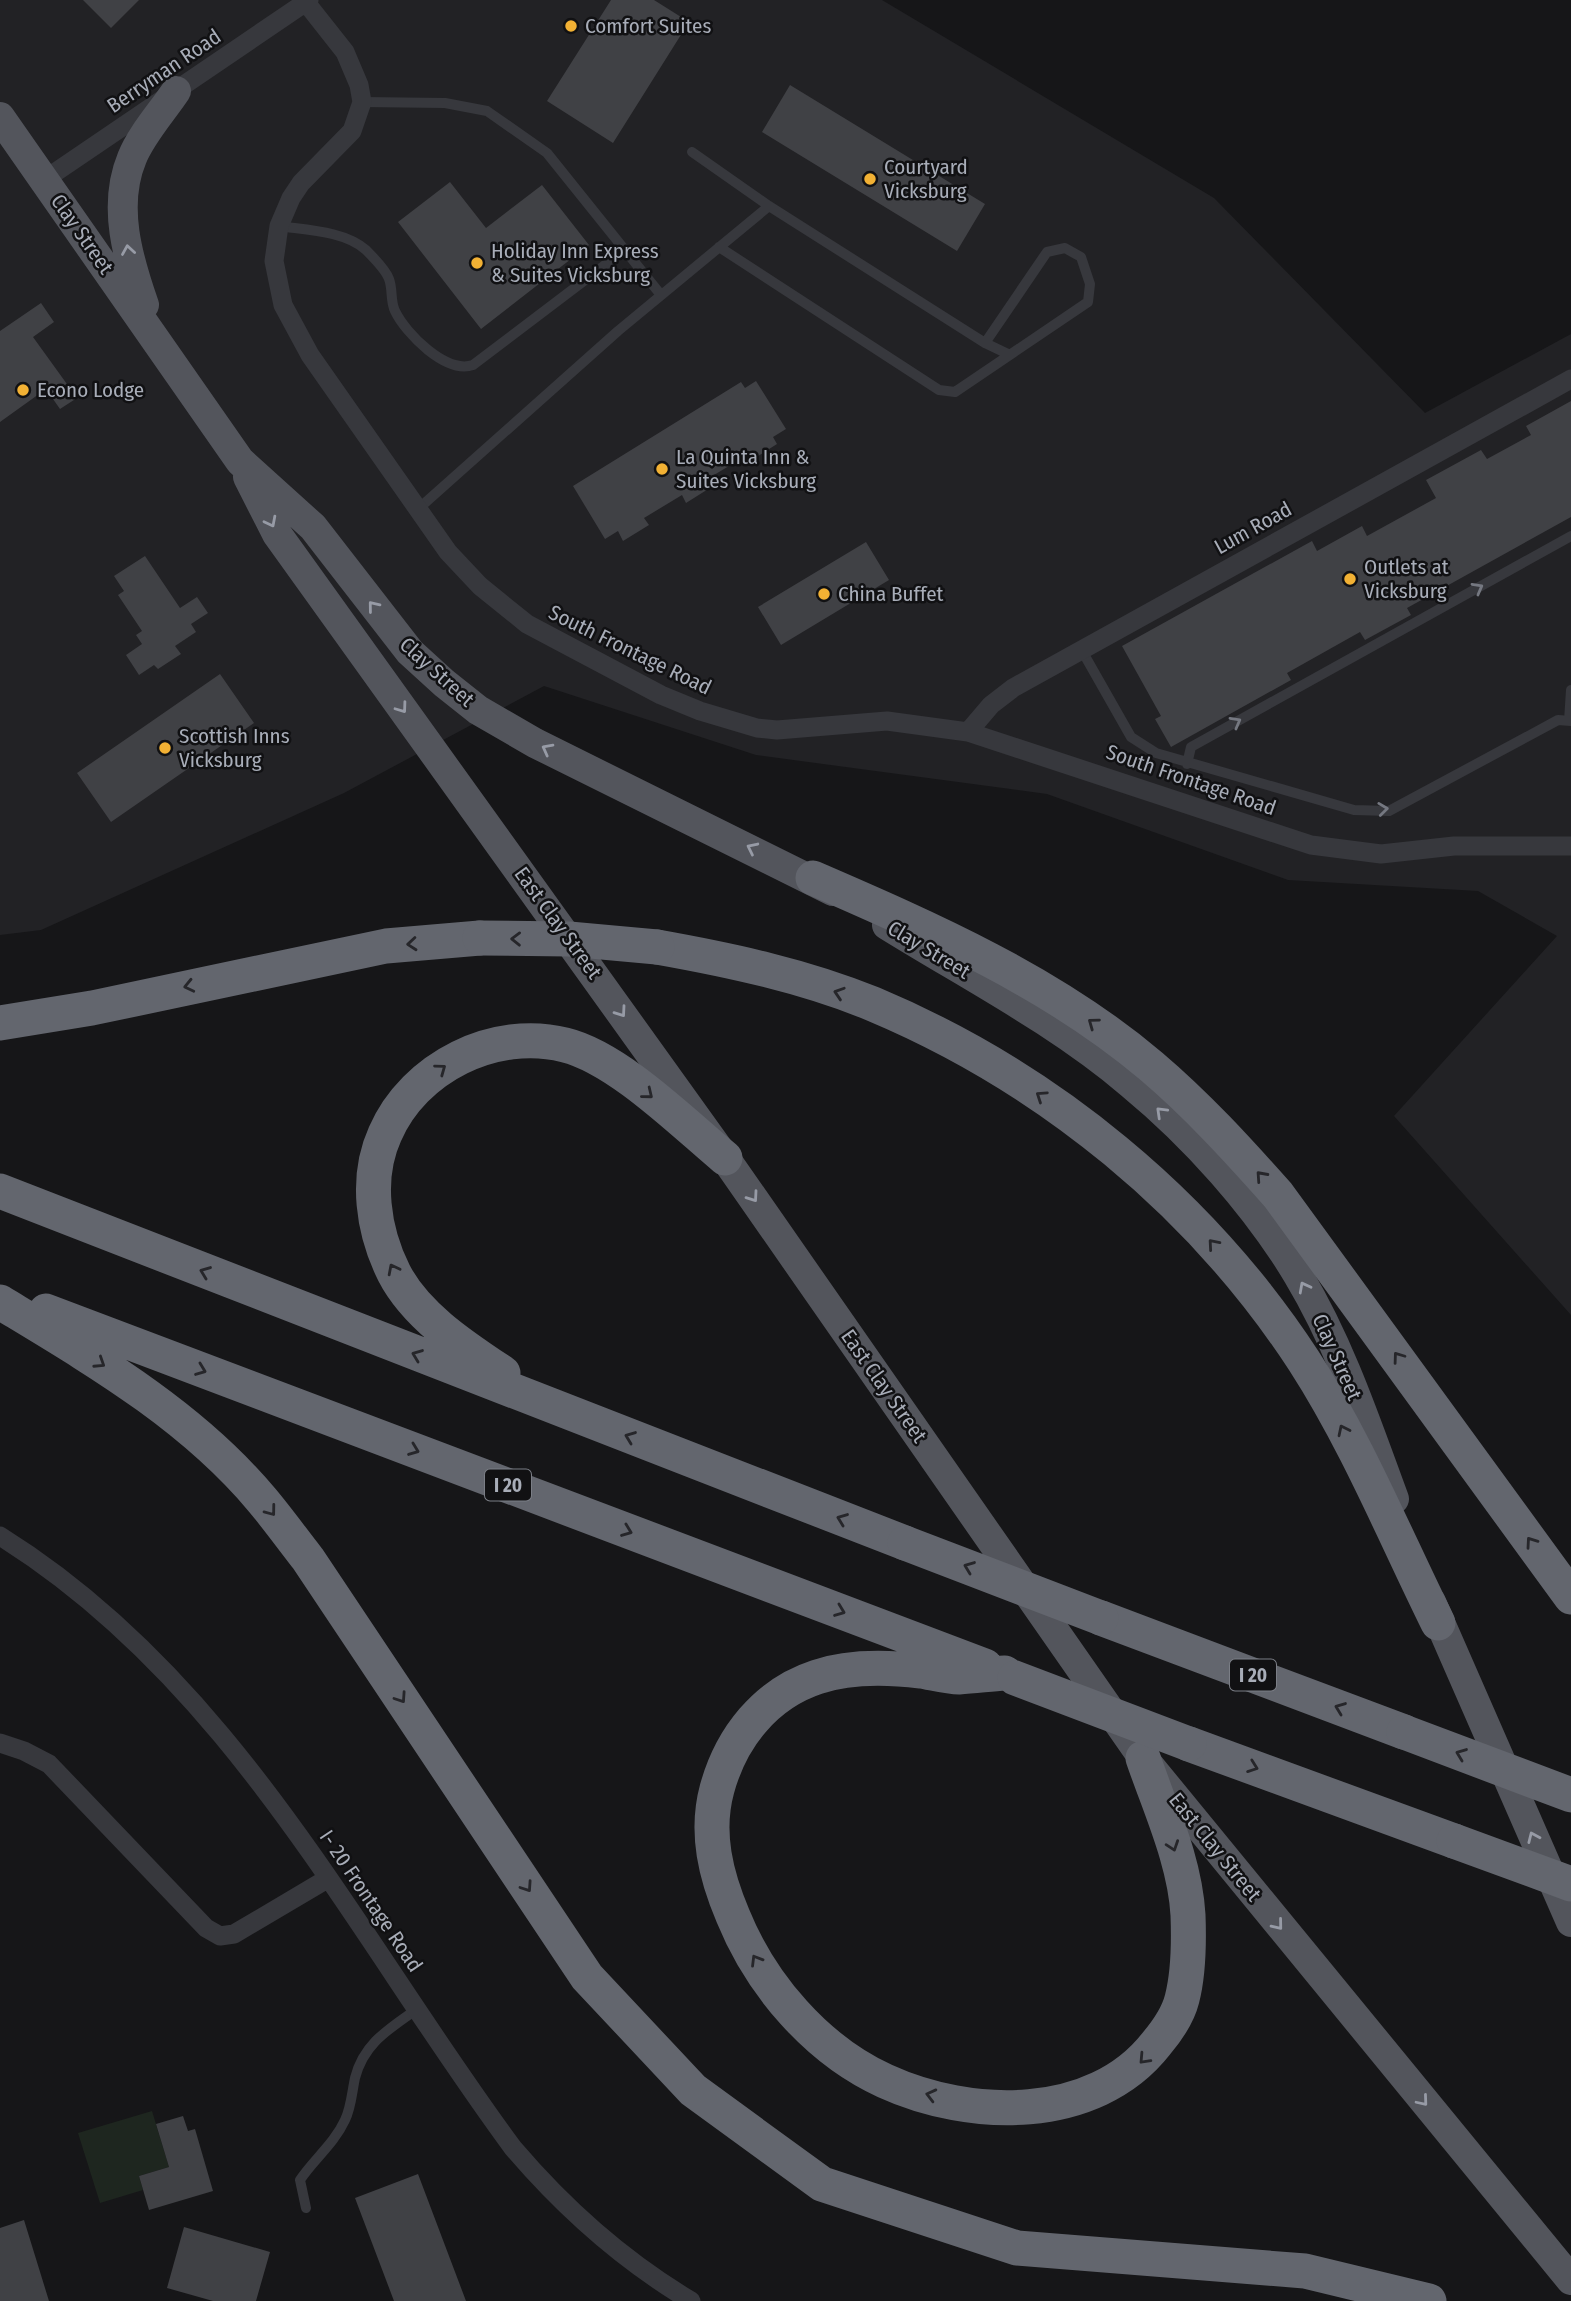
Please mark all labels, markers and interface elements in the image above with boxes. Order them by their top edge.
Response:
place label: Comfort Suites [585,13,711,39]
marker: Comfort Suites [563,18,579,34]
street label: Berryman Road [102,23,226,119]
place label: Courtyard Vicksburg [884,154,968,204]
marker: Courtyard Vicksburg [862,171,878,187]
street label: Clay Street [45,189,119,279]
place label: Holiday Inn Express & Suites Vicksburg [491,238,659,288]
one-way arrow [121,244,136,256]
marker: Holiday Inn Express & Suites Vicksburg [469,255,485,271]
place label: Econo Lodge [37,377,144,403]
marker: Econo Lodge [15,382,31,398]
place label: La Quinta Inn & Suites Vicksburg [676,444,816,494]
marker: La Quinta Inn & Suites Vicksburg [654,461,670,477]
street label: Lum Road [1210,496,1296,560]
one-way arrow [262,515,276,527]
place label: Outlets at Vicksburg [1364,554,1449,604]
marker: Outlets at Vicksburg [1342,571,1358,587]
place label: China Buffet [838,581,944,607]
one-way arrow [1470,583,1483,596]
marker: China Buffet [816,586,832,602]
street label: South Frontage Road [544,599,716,701]
one-way arrow [368,602,381,614]
street label: Clay Street [394,632,480,712]
one-way arrow [394,700,406,713]
one-way arrow [1229,717,1241,730]
place label: Scottish Inns Vicksburg [179,723,290,773]
street label: South Frontage Road [1103,739,1279,821]
marker: Scottish Inns Vicksburg [157,740,173,756]
one-way arrow [542,743,554,757]
one-way arrow [1377,802,1389,817]
one-way arrow [747,842,759,856]
street label: East Clay Street [509,862,607,984]
street label: Clay Street [883,915,975,985]
one-way arrow [510,931,521,946]
one-way arrow [407,936,418,951]
one-way arrow [183,978,195,993]
one-way arrow [834,987,846,1001]
one-way arrow [613,1004,625,1017]
one-way arrow [1088,1019,1101,1032]
one-way arrow [434,1065,446,1077]
one-way arrow [640,1086,652,1099]
one-way arrow [1036,1092,1049,1104]
one-way arrow [1156,1107,1169,1120]
one-way arrow [1257,1171,1269,1184]
one-way arrow [745,1189,757,1202]
one-way arrow [1209,1239,1221,1252]
one-way arrow [388,1264,402,1277]
one-way arrow [200,1267,212,1281]
one-way arrow [1299,1282,1313,1294]
street label: Clay Street [1306,1310,1368,1404]
street label: East Clay Street [835,1324,933,1448]
one-way arrow [412,1349,424,1363]
one-way arrow [1394,1352,1406,1365]
one-way arrow [92,1355,105,1368]
one-way arrow [195,1361,207,1375]
one-way arrow [1337,1425,1351,1437]
one-way arrow [624,1431,636,1445]
one-way arrow [408,1442,420,1456]
road number: I 20 [485,1470,531,1500]
one-way arrow [263,1504,276,1516]
one-way arrow [836,1513,848,1527]
one-way arrow [620,1522,632,1536]
one-way arrow [1527,1537,1540,1550]
one-way arrow [963,1562,975,1576]
one-way arrow [833,1603,845,1617]
road number: I 20 [1230,1660,1276,1690]
one-way arrow [393,1690,405,1703]
one-way arrow [1335,1702,1347,1716]
one-way arrow [1456,1748,1468,1762]
one-way arrow [1246,1759,1258,1773]
street label: East Clay Street [1163,1787,1267,1907]
street label: I- 20 Frontage Road [314,1825,428,1977]
one-way arrow [1527,1832,1541,1844]
one-way arrow [1165,1839,1179,1851]
one-way arrow [519,1879,532,1892]
one-way arrow [1270,1917,1282,1930]
one-way arrow [751,1954,764,1967]
one-way arrow [1139,2051,1152,2064]
one-way arrow [925,2089,937,2103]
one-way arrow [1414,2093,1427,2106]

